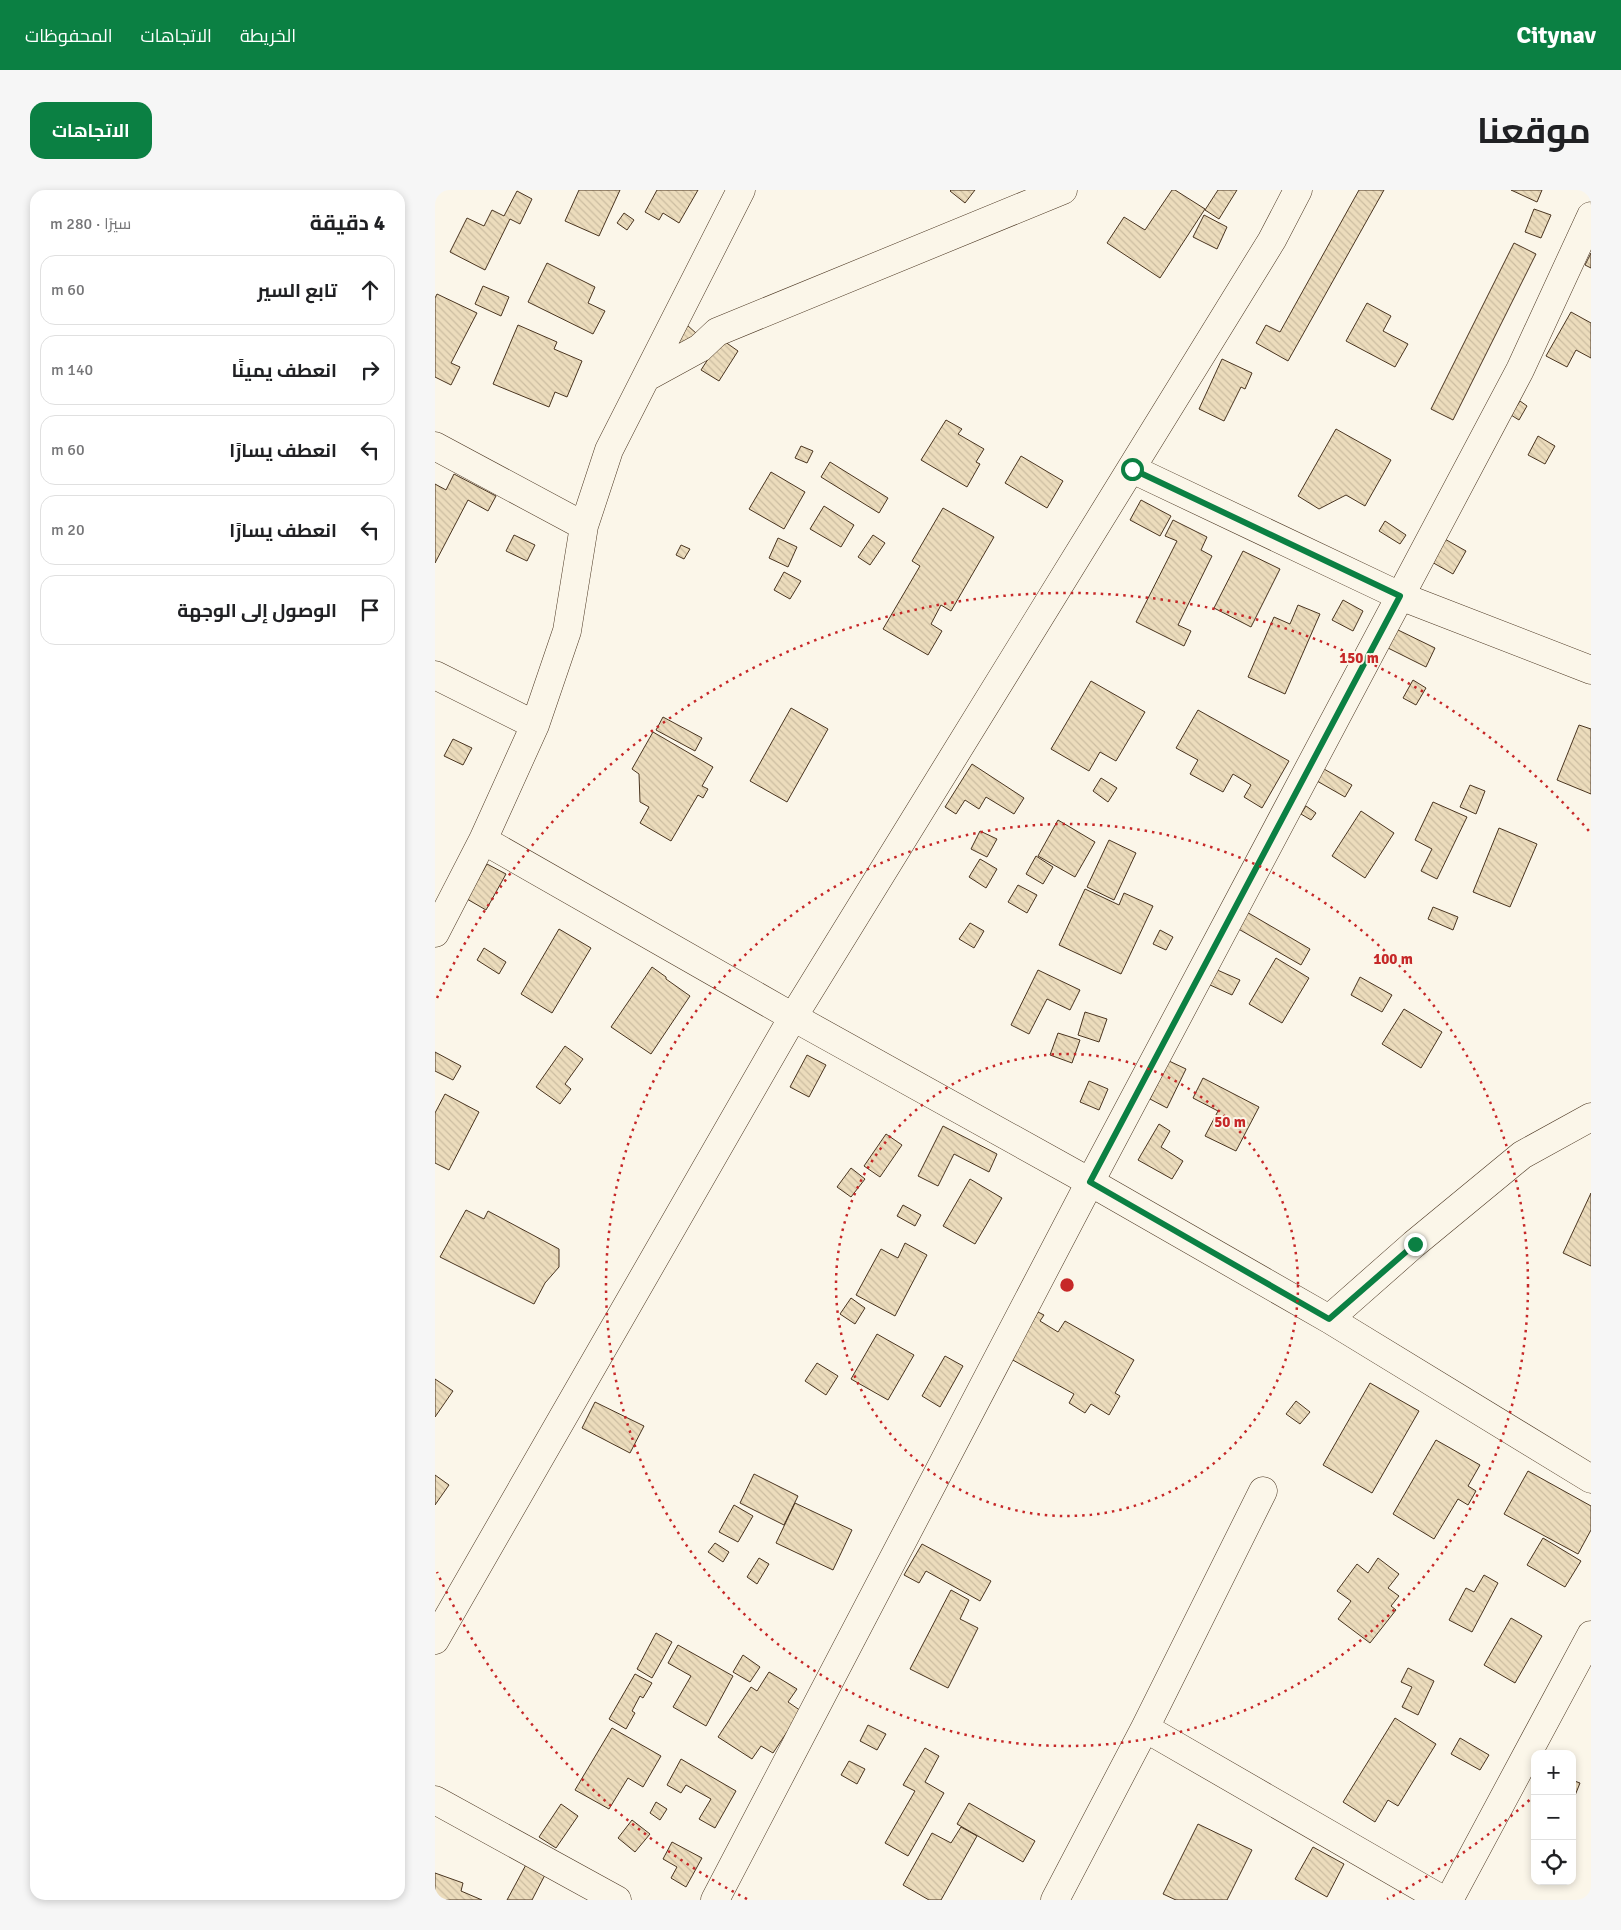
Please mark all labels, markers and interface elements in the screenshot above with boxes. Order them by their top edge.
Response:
text: Citynav [1517,20,1596,50]
text: المحفوظات [25,25,113,47]
text: الاتجاهات [141,25,212,47]
text: الخريطة [240,25,296,47]
button: الاتجاهات [30,102,152,159]
text: موقعنا [1477,110,1591,153]
text: 4 دقيقة [310,210,385,236]
text: سيرًا · 280 m [50,214,131,234]
icon: ahead [356,276,384,304]
text: تابع السير [257,279,337,303]
text: 60 m [51,280,85,300]
icon: right [356,356,384,384]
text: انعطف يمينًا [232,359,337,383]
text: 140 m [51,360,93,380]
icon: left [356,436,384,464]
text: انعطف يسارًا [229,439,337,463]
text: 60 m [51,440,85,460]
route start [1121,458,1144,481]
icon: left [356,516,384,544]
text: انعطف يسارًا [229,519,337,543]
text: 20 m [51,520,85,540]
icon: arrive [356,596,384,624]
text: الوصول إلى الوجهة [177,599,337,623]
text: 150 m [1339,649,1379,667]
text: 100 m [1373,950,1413,968]
text: 50 m [1214,1113,1246,1131]
route end [1404,1233,1427,1256]
centre of rings [1058,1276,1076,1294]
map controls [1531,1750,1576,1885]
button: + [1531,1750,1576,1795]
button: − [1531,1795,1576,1840]
button: locate [1531,1840,1576,1885]

